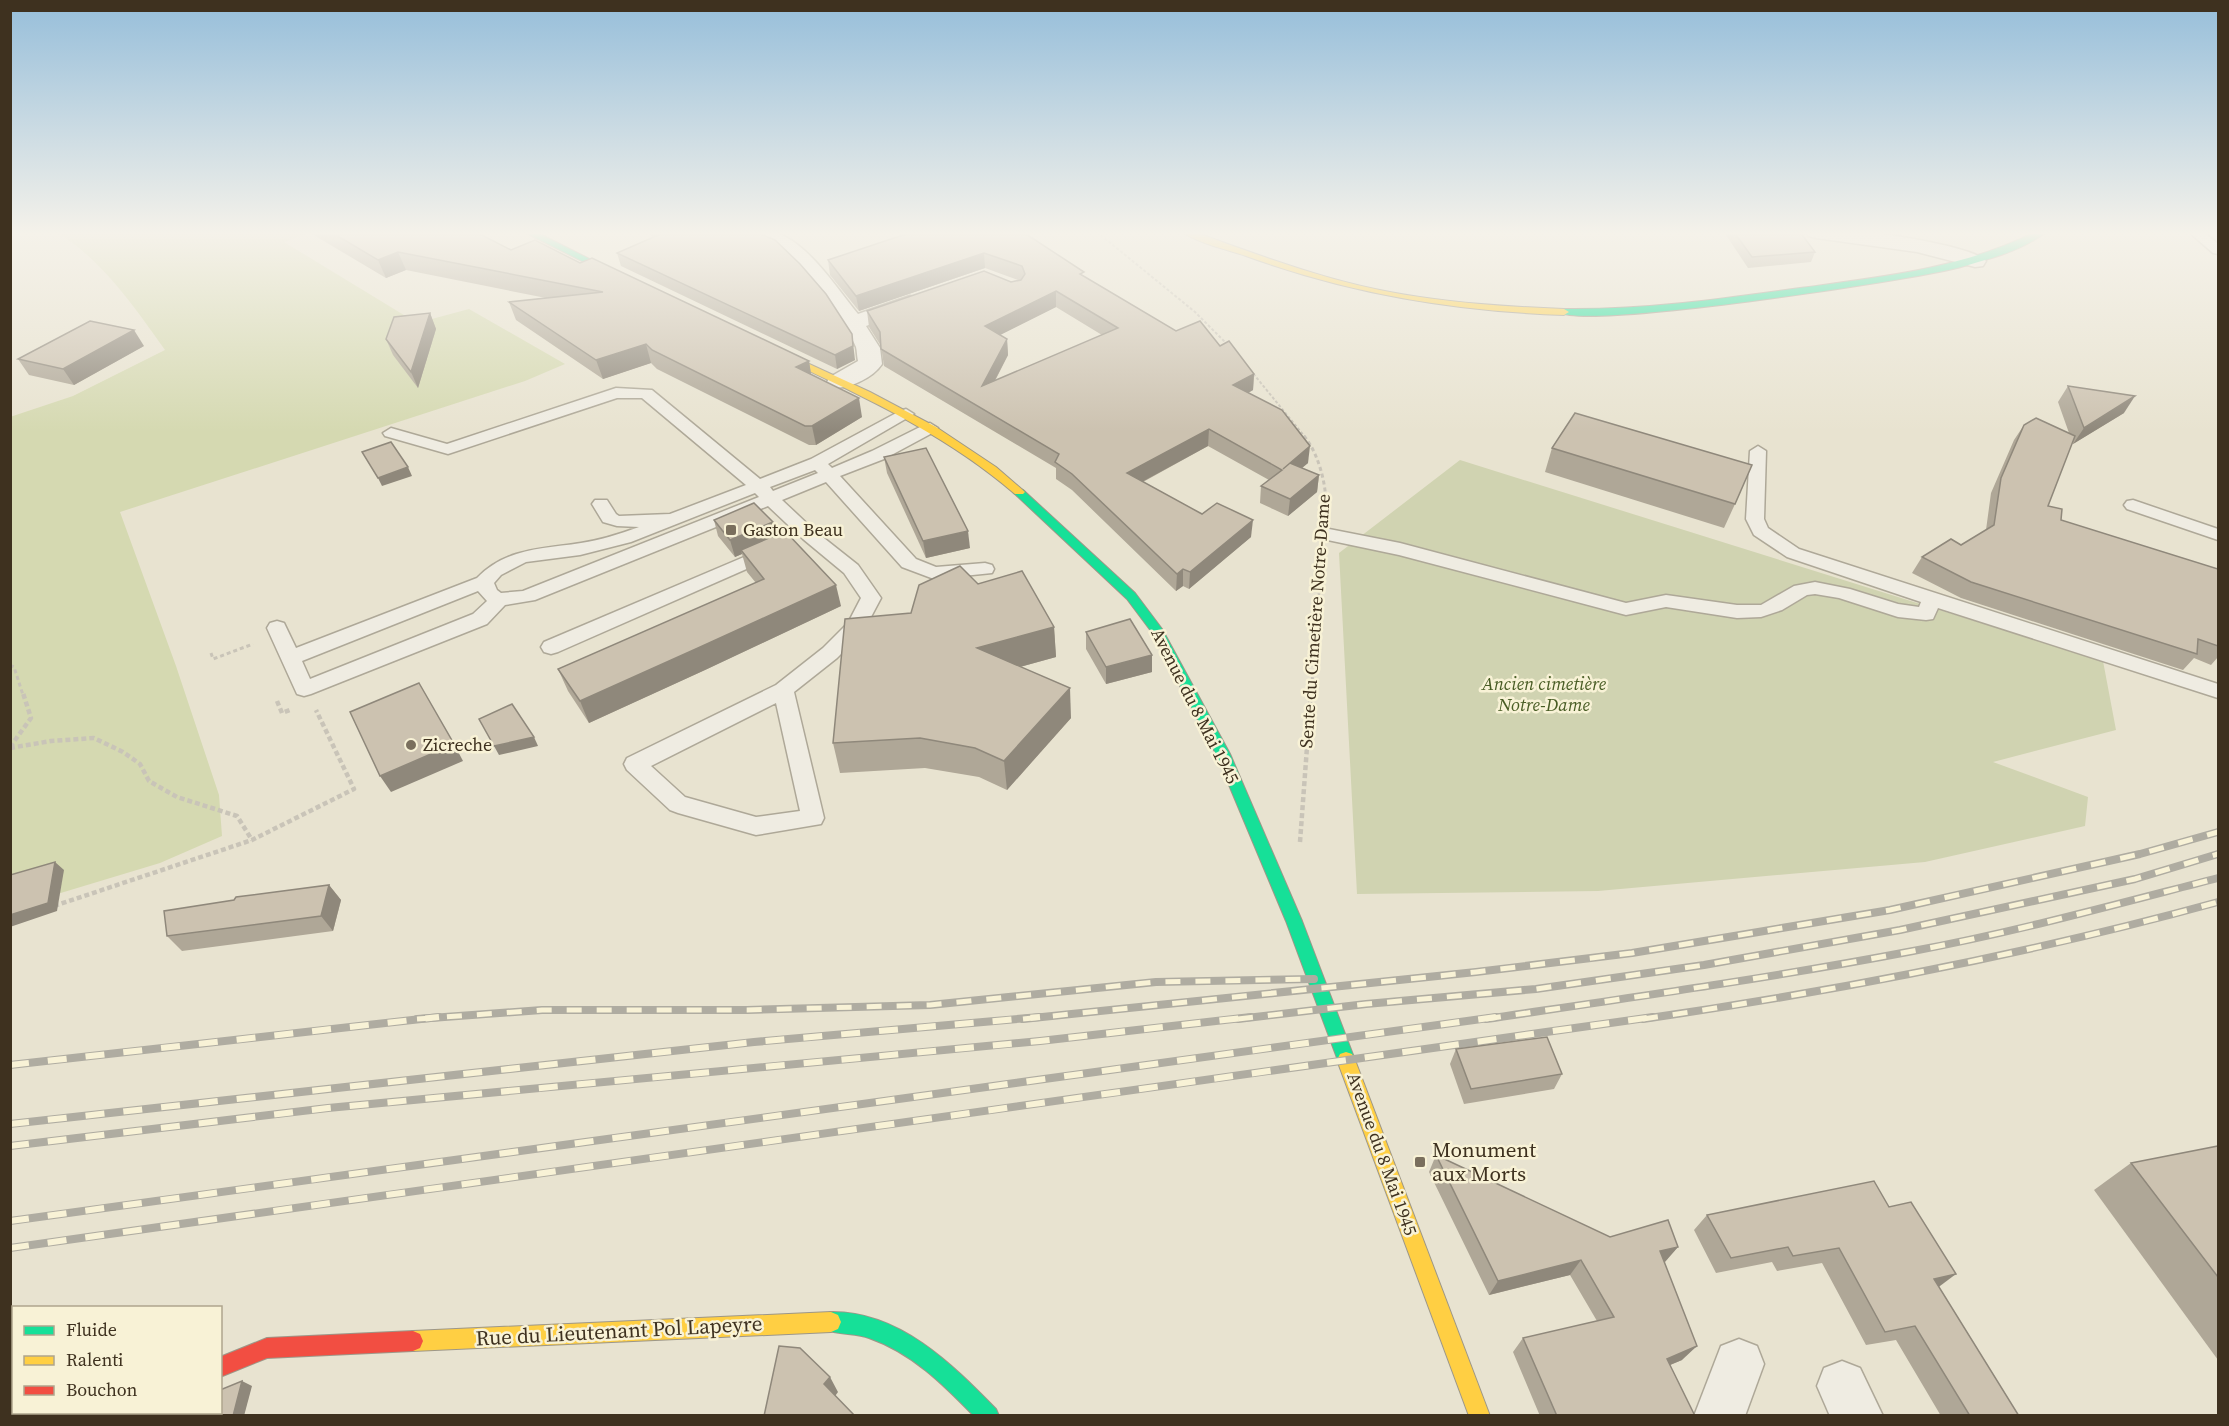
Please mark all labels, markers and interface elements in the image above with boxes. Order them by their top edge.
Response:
street label: Sente du Cimetière Notre-Dame [1293,493,1336,749]
place label: Gaston Beau [743,517,843,542]
marker: Gaston Beau [724,523,738,537]
street label: Avenue du 8 Mai 1945 [1145,624,1246,788]
park label: Ancien cimetière Notre-Dame [1481,671,1607,717]
place label: Zicreche [423,732,492,757]
marker: Zicreche [404,738,418,752]
street label: Avenue du 8 Mai 1945 [1341,1069,1424,1239]
place label: Monument aux Morts [1432,1135,1536,1188]
marker: Monument aux Morts [1413,1155,1427,1169]
legend [12,1306,222,1414]
street label: Rue du Lieutenant Pol Lapeyre [475,1309,763,1352]
text: Fluide [66,1317,117,1342]
text: Ralenti [66,1347,123,1372]
text: Bouchon [66,1377,138,1402]

